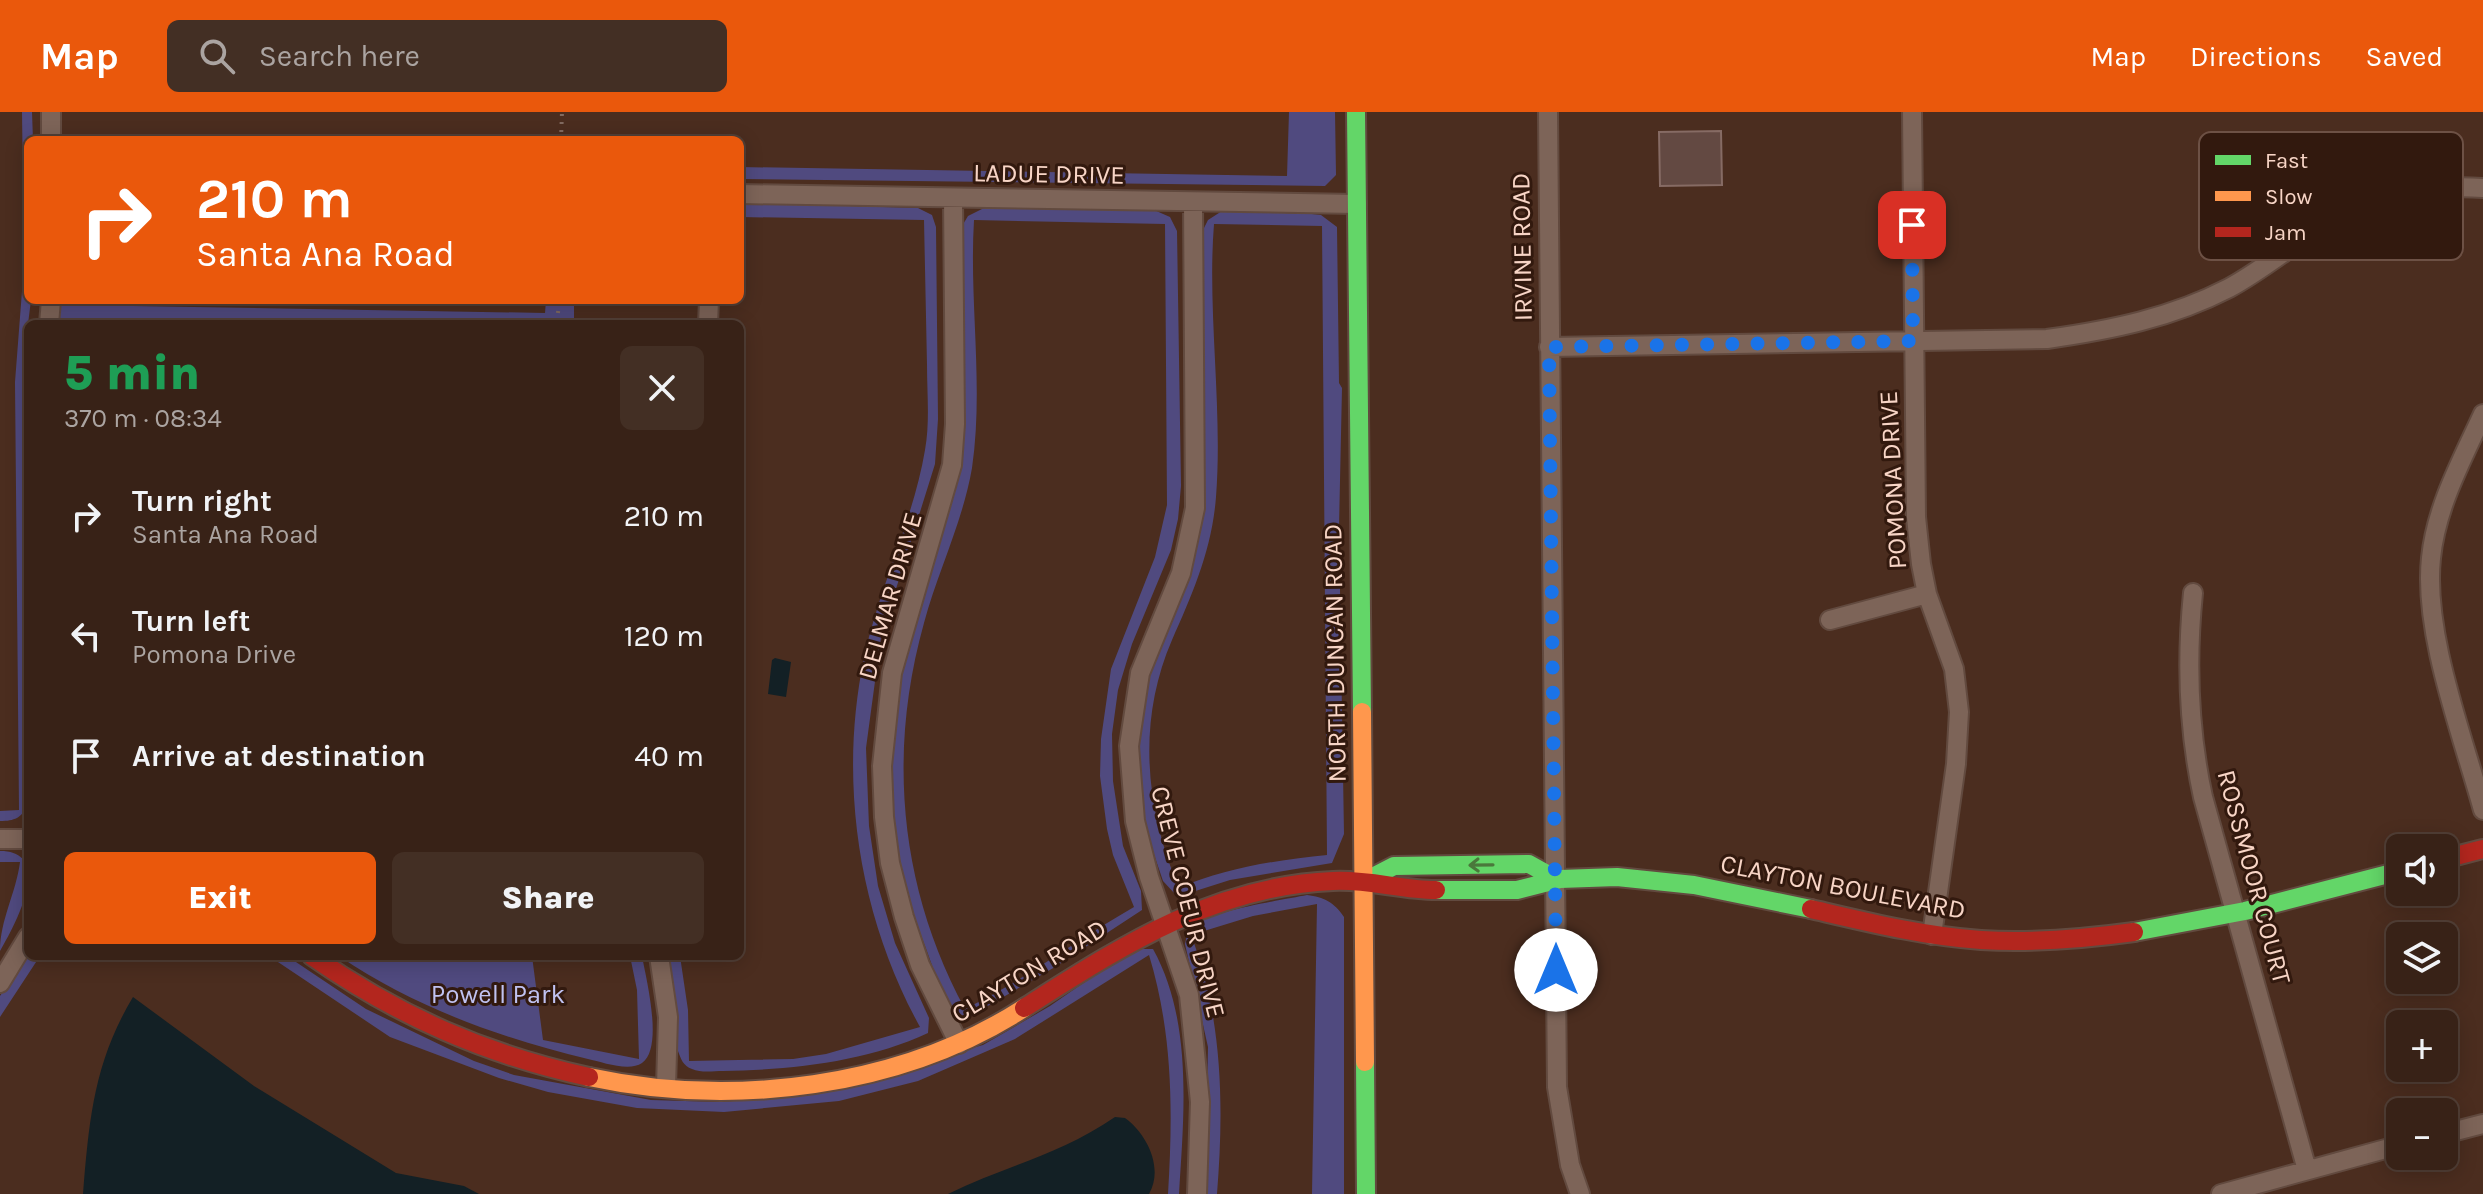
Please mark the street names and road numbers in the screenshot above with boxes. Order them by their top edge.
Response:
street label: LADUE DRIVE [973,157,1125,191]
street label: IRVINE ROAD [1505,172,1539,322]
street label: POMONA DRIVE [1873,390,1913,570]
street label: DELMAR DRIVE [851,509,929,683]
street label: NORTH DUNCAN ROAD [1317,523,1353,783]
street label: ROSSMOOR COURT [2210,767,2298,987]
street label: CREVE COEUR DRIVE [1144,783,1232,1021]
street label: CLAYTON BOULEVARD [1718,848,1968,926]
street label: CLAYTON ROAD [946,913,1112,1029]

